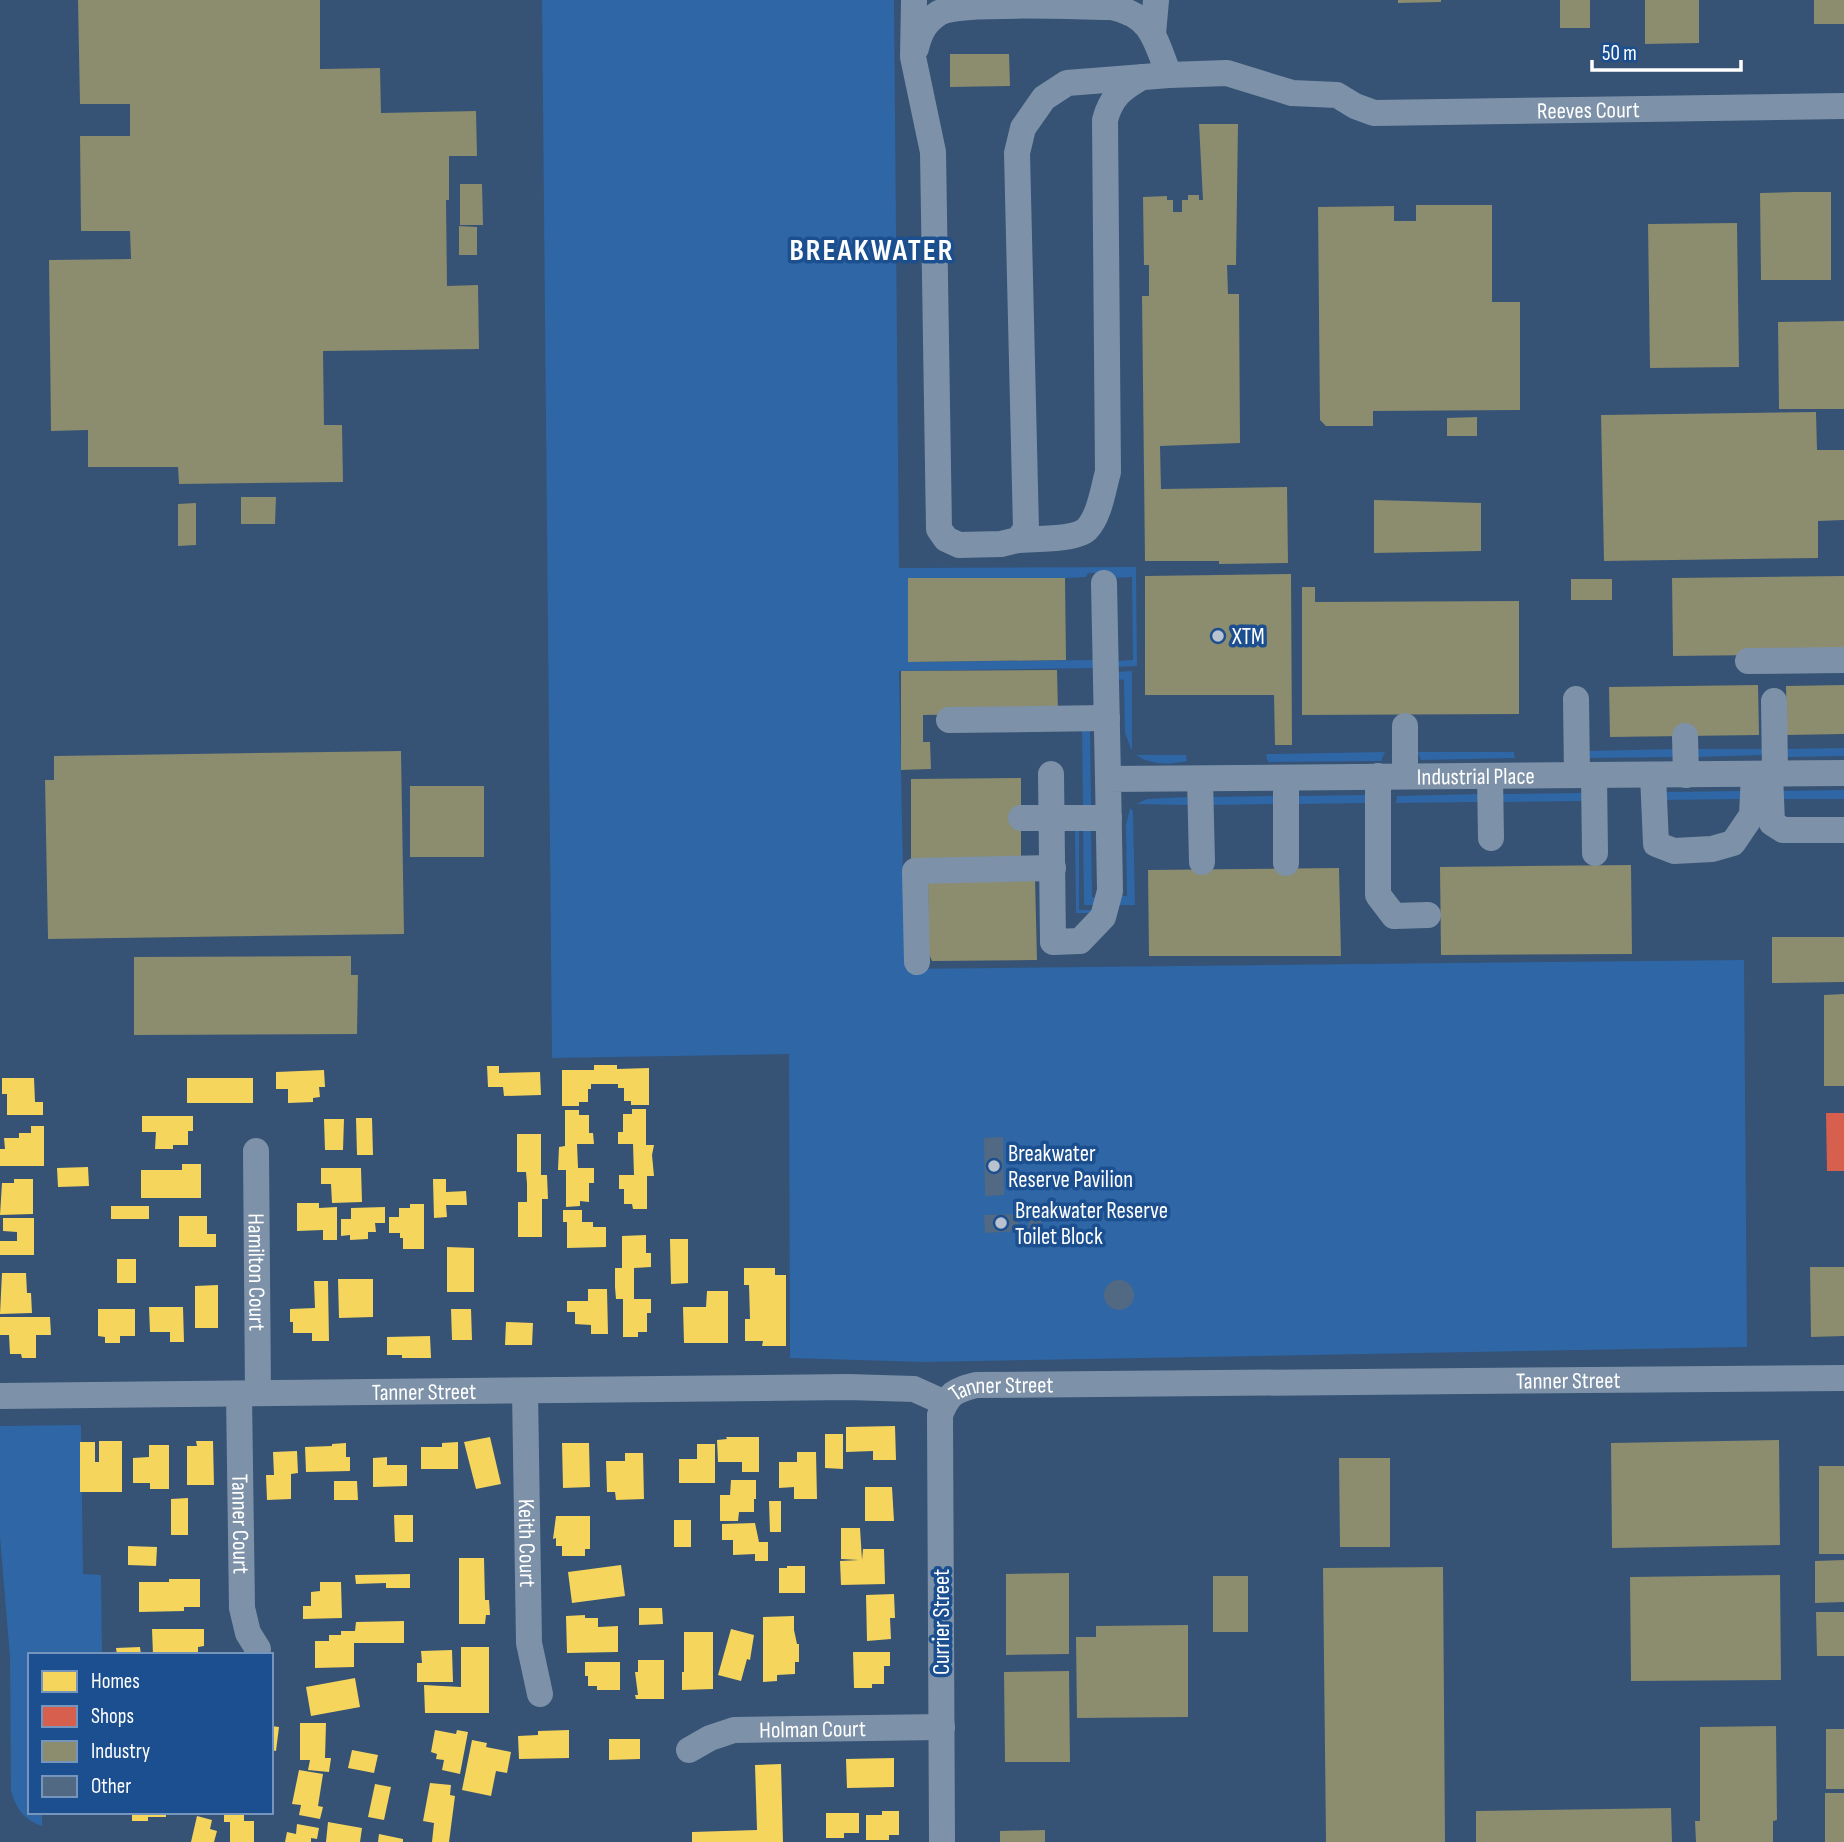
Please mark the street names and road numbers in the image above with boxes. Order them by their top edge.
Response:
street label: Reeves Court [1537,96,1640,126]
street label: Industrial Place [1417,763,1535,791]
street label: Hamilton Court [242,1213,270,1331]
street label: Tanner Street [1516,1367,1621,1396]
street label: Tanner Street [944,1371,1054,1408]
street label: Tanner Street [372,1378,476,1407]
street label: Tanner Court [225,1474,255,1574]
street label: Keith Court [512,1499,541,1587]
street label: Currier Street [928,1569,956,1675]
street label: Holman Court [759,1715,866,1745]

